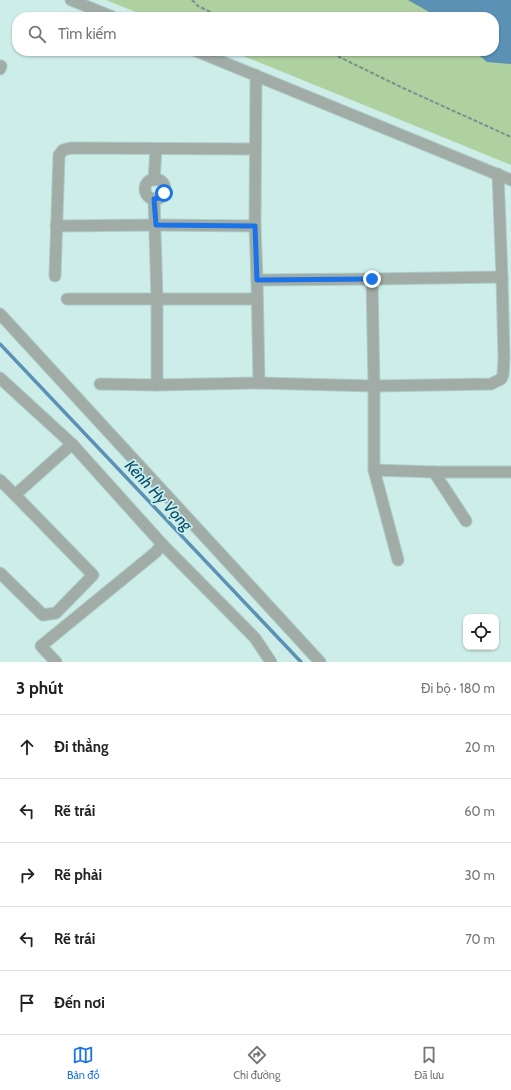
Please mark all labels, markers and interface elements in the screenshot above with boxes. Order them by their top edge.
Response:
search box [12,12,499,56]
icon: search [26,23,48,45]
text: Tìm kiếm [58,25,116,43]
route start [155,184,173,202]
route end [363,270,381,288]
water label: Kênh Hy Vọng [121,456,197,535]
map controls [463,614,499,650]
button: locate [463,614,499,650]
text: 3 phút [16,678,63,698]
text: Đi bộ · 180 m [421,680,495,696]
icon: ahead [16,736,38,758]
text: Đi thẳng [54,738,109,756]
text: 20 m [465,739,495,755]
icon: left [16,800,38,822]
text: Rẽ trái [54,802,95,820]
text: 60 m [464,803,495,819]
icon: right [16,864,38,886]
text: Rẽ phải [54,866,102,884]
text: 30 m [465,867,495,883]
icon: left [16,928,38,950]
text: Rẽ trái [54,930,95,948]
text: 70 m [465,931,495,947]
icon: arrive [16,992,38,1014]
text: Đến nơi [54,994,105,1012]
tab: Bản đồ [67,1044,100,1082]
tab: Chỉ đường [233,1044,280,1082]
tab: Đã lưu [414,1044,444,1082]

